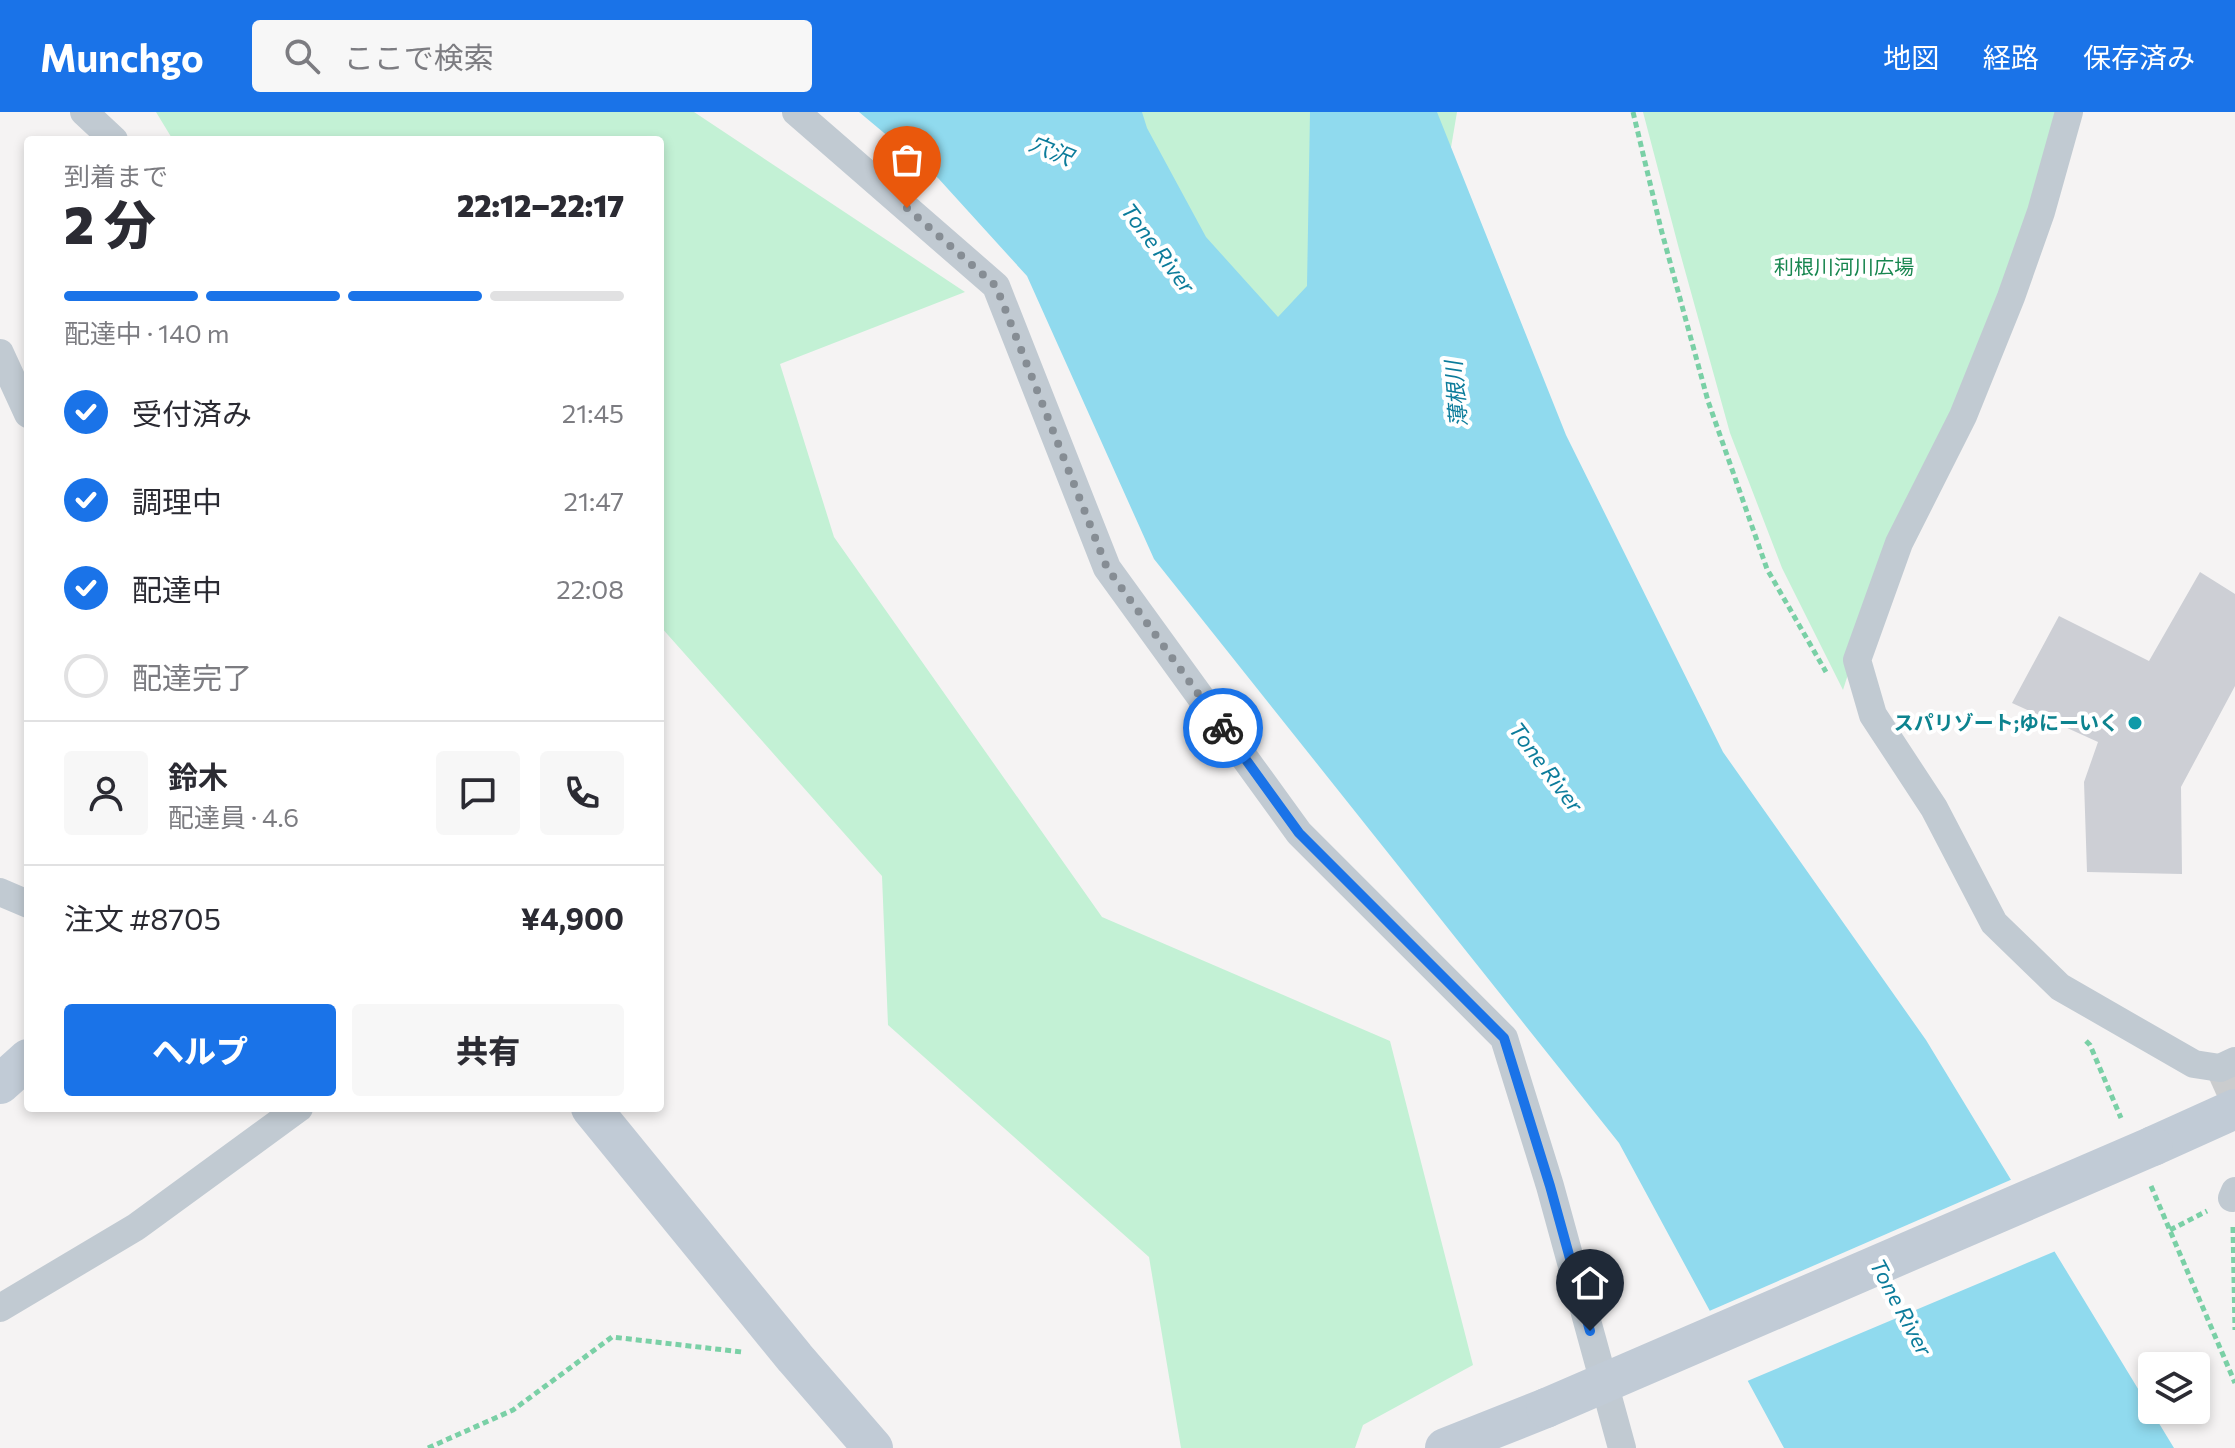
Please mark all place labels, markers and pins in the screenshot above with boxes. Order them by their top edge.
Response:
pin [873,126,941,208]
place label: スパリゾート;ゆにーいく [1894,710,2119,734]
marker: スパリゾート;ゆにーいく [2126,714,2144,732]
pin [1556,1249,1624,1331]

